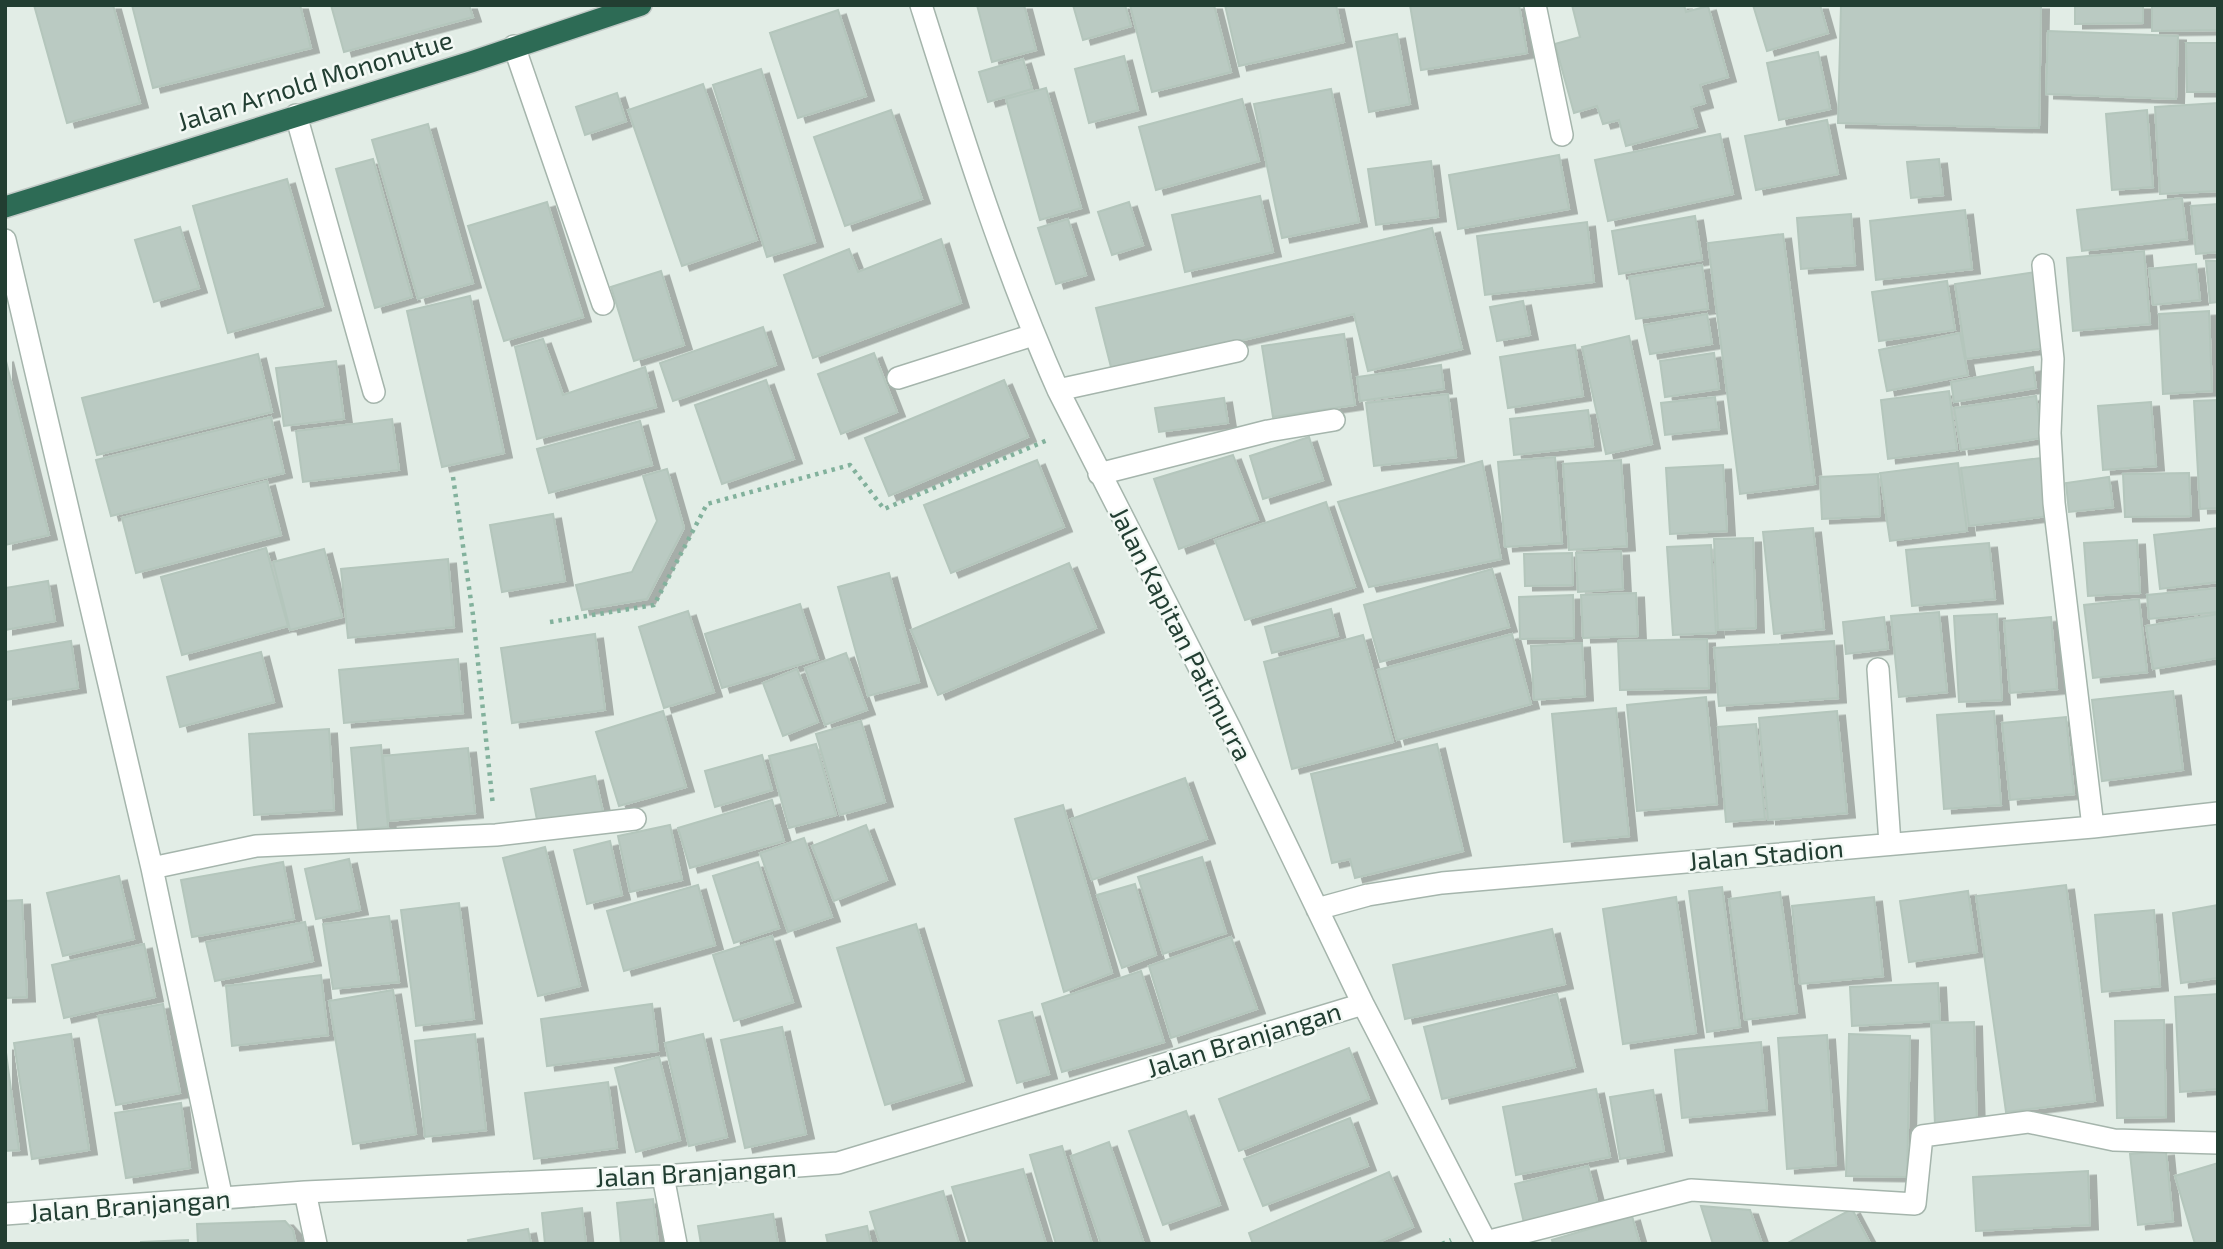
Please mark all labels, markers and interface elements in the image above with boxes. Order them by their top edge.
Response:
street label: Jalan Arnold Mononutue [173,23,456,136]
street label: Jalan Kapitan Patimurra [1105,501,1260,765]
street label: Jalan Stadion [1687,831,1845,876]
street label: Jalan Branjangan [1143,994,1344,1083]
street label: Jalan Branjangan [594,1151,797,1192]
street label: Jalan Branjangan [28,1182,232,1227]

